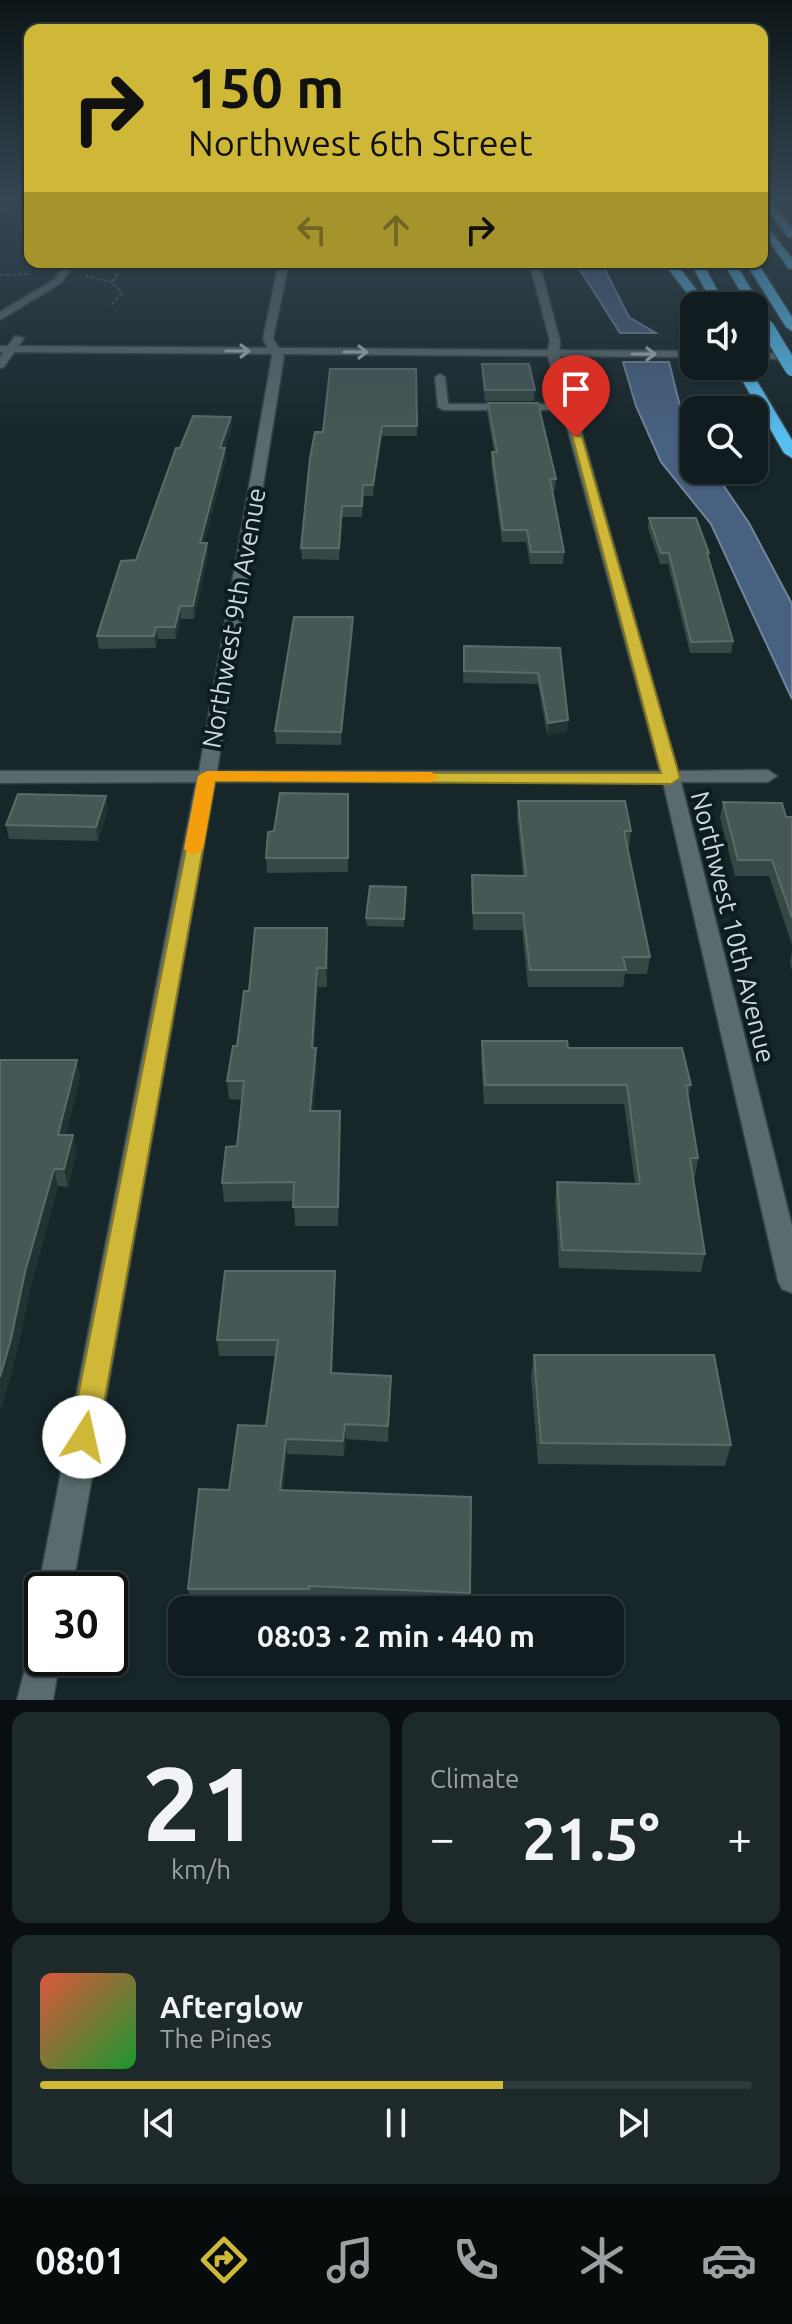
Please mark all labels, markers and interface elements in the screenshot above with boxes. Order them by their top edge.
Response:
icon: right [56,56,160,160]
text: 150 m [188,56,344,119]
text: Northwest 6th Street [188,122,533,163]
icon: left [290,208,334,252]
icon: ahead [374,208,418,252]
icon: right [458,208,502,252]
map controls [680,292,768,484]
button: sound [680,292,768,380]
one-way arrow [224,343,251,359]
one-way arrow [342,344,369,360]
one-way arrow [630,346,657,362]
pin [542,355,610,437]
icon: arrive [554,367,598,411]
button: search [680,396,768,484]
street label: Northwest 9th Avenue [196,485,271,750]
street label: Northwest 10th Avenue [686,788,781,1066]
position arrow [42,1395,126,1479]
speed limit sign: 30 [24,1572,128,1676]
text: 08:03 · 2 min · 440 m [257,1619,535,1653]
text: 21 [142,1744,260,1861]
text: Climate [430,1764,519,1793]
text: 21.5° [522,1804,660,1871]
text: − [430,1813,455,1862]
text: + [727,1813,752,1862]
text: km/h [171,1855,231,1884]
text: Afterglow [160,1990,303,2024]
text: The Pines [160,2024,272,2053]
icon: previous [137,2101,181,2145]
icon: pause [374,2101,418,2145]
icon: next [611,2101,655,2145]
icon: directions [196,2232,252,2288]
icon: music [322,2232,378,2288]
icon: phone [448,2232,504,2288]
icon: climate [574,2232,630,2288]
icon: car [701,2232,757,2288]
text: 08:01 [35,2240,125,2281]

